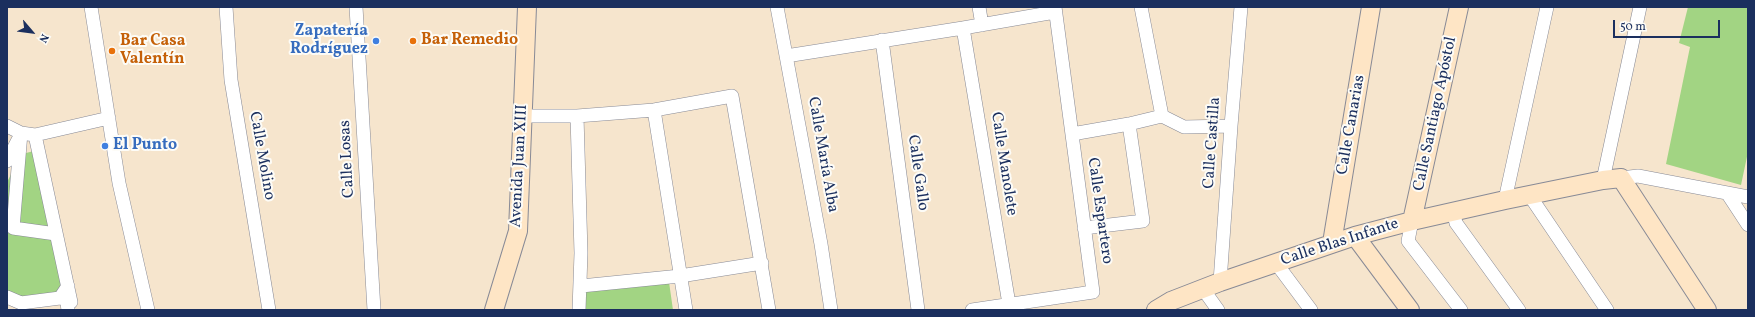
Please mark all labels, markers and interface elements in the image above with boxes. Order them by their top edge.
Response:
north arrow [12,12,52,52]
scale bar [1615,12,1722,38]
text: 50 m [1620,19,1646,35]
place label: Zapatería Rodríguez [290,22,368,60]
text: N [35,31,52,45]
place label: Bar Remedio [421,31,518,51]
place label: Bar Casa Valentín [120,32,185,70]
street label: Calle Santiago Apóstol [1410,35,1462,193]
marker: Zapatería Rodríguez [371,36,381,46]
marker: Bar Remedio [408,36,418,46]
marker: Bar Casa Valentín [107,46,117,56]
street label: Calle Canarias [1334,74,1370,176]
street label: Calle María Alba [802,96,842,214]
street label: Calle Castilla [1200,96,1226,190]
street label: Avenida Juan XIII [507,104,533,228]
street label: Calle Molino [244,110,278,202]
street label: Calle Manolete [985,111,1021,217]
street label: Calle Losas [336,120,360,198]
street label: Calle Gallo [902,134,932,212]
place label: El Punto [113,136,177,156]
marker: El Punto [100,141,110,151]
street label: Calle Espartero [1082,157,1116,265]
street label: Calle Blas Infante [1279,215,1401,271]

